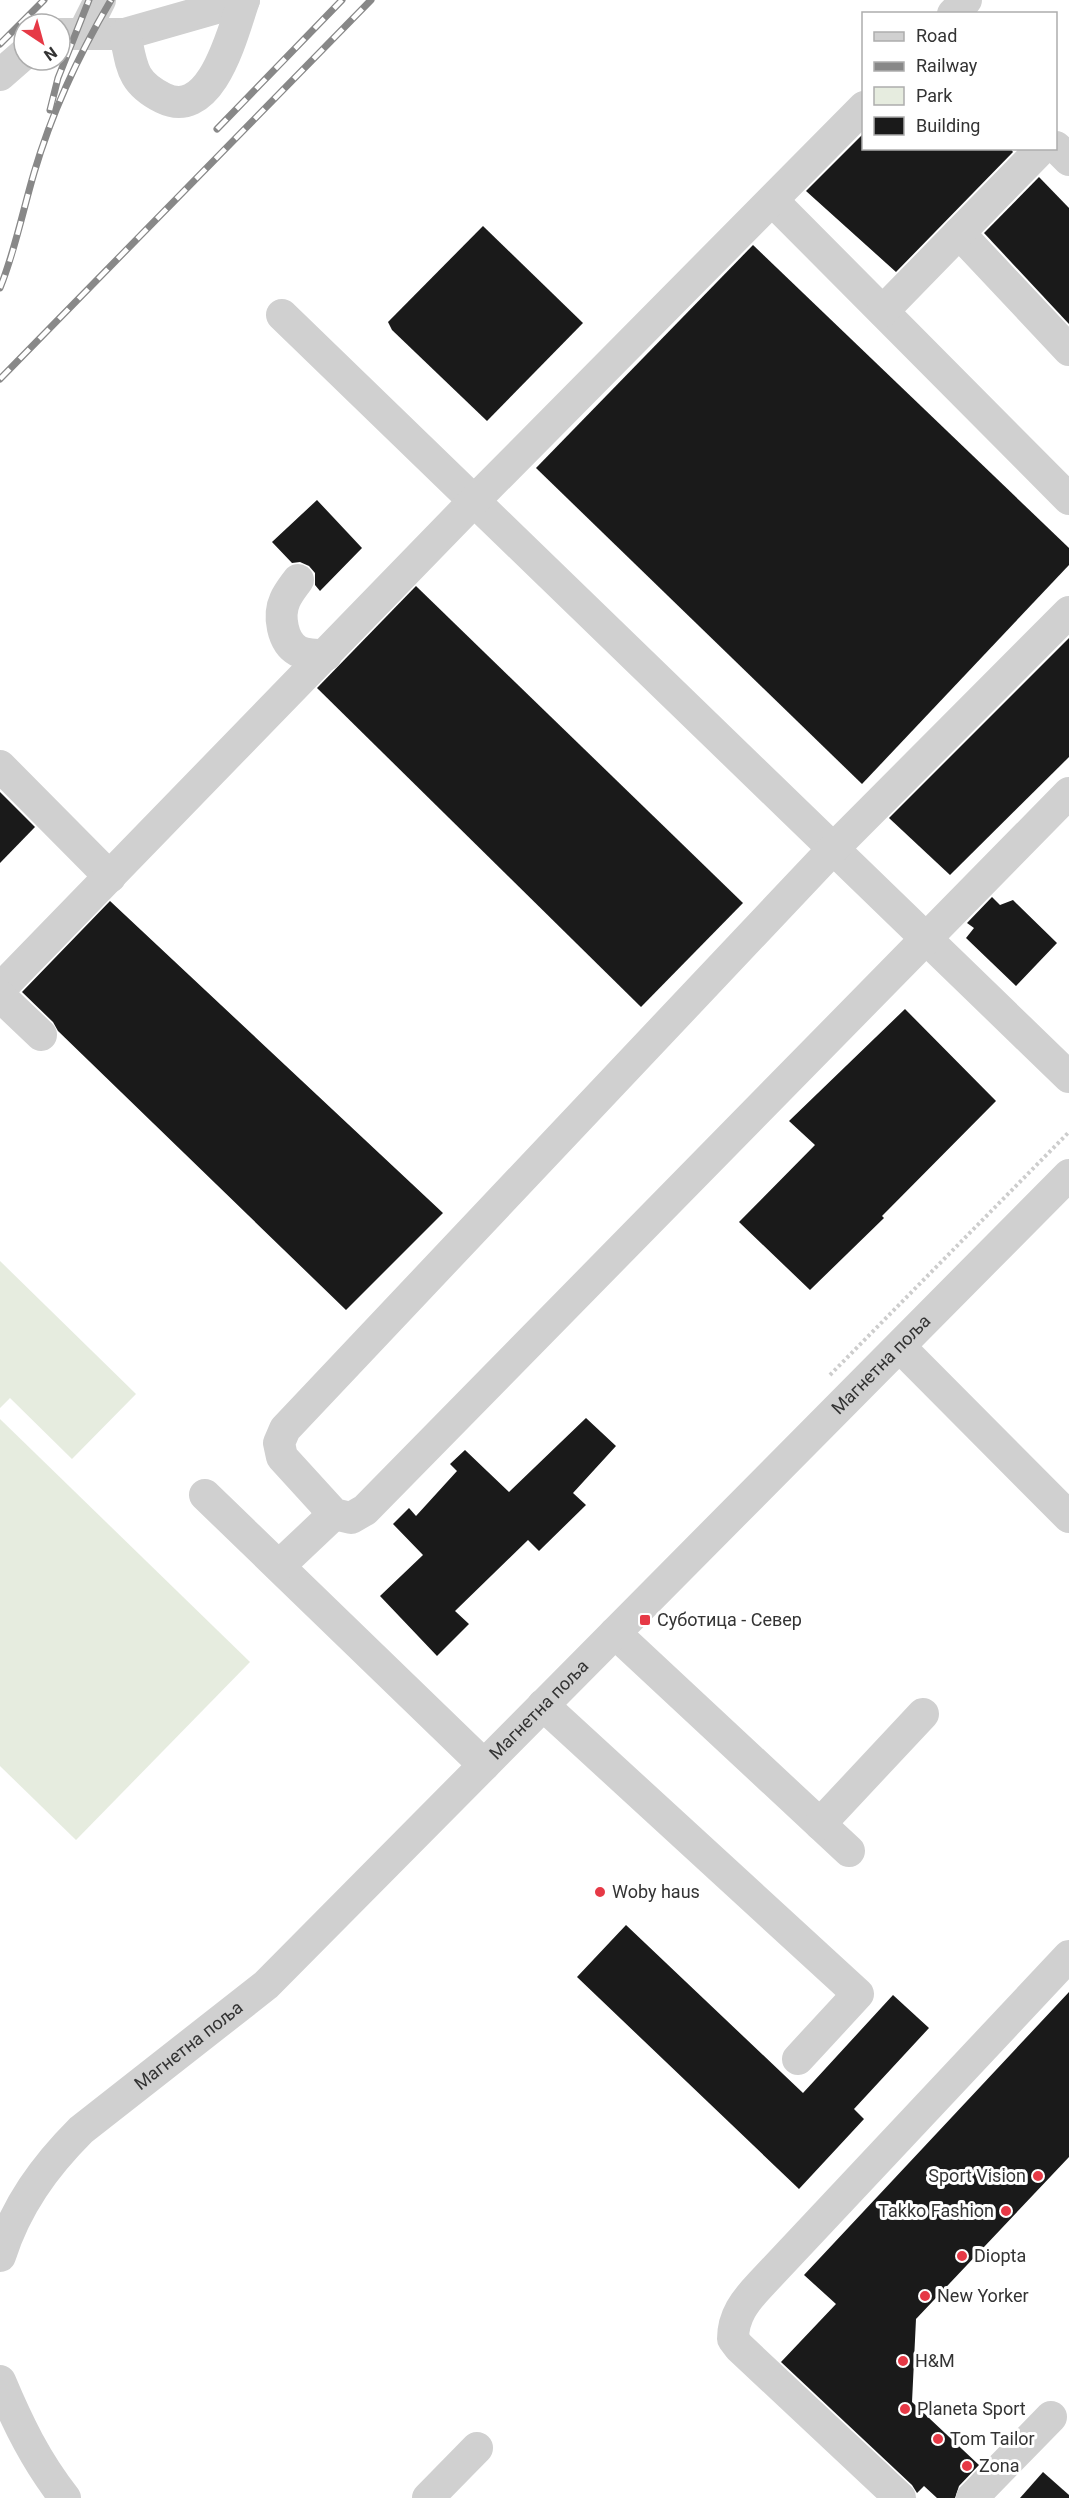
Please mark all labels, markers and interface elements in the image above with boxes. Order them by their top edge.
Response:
north arrow [12,12,72,72]
legend [862,12,1057,150]
text: Road [916,25,957,46]
text: N [40,43,61,65]
text: Railway [916,55,978,76]
text: Park [916,85,953,106]
text: Building [916,115,980,136]
street label: Магнетна поља [827,1310,935,1418]
place label: Суботица - Север [657,1609,802,1630]
marker: Суботица - Север [638,1613,652,1627]
street label: Магнетна поља [485,1655,592,1764]
place label: Woby haus [612,1881,700,1902]
marker: Woby haus [593,1885,607,1899]
street label: Магнетна поља [130,1996,247,2094]
place label: Sport Vision [928,2165,1026,2186]
marker: Sport Vision [1031,2169,1045,2183]
place label: Takko Fashion [878,2200,994,2221]
marker: Takko Fashion [999,2204,1013,2218]
place label: Diopta [974,2245,1026,2266]
marker: Diopta [955,2249,969,2263]
place label: New Yorker [937,2285,1029,2306]
marker: New Yorker [918,2289,932,2303]
place label: H&M [915,2350,955,2371]
marker: H&M [896,2354,910,2368]
place label: Planeta Sport [917,2398,1026,2419]
marker: Planeta Sport [898,2402,912,2416]
place label: Tom Tailor [950,2428,1035,2449]
marker: Tom Tailor [931,2432,945,2446]
place label: Zona [979,2455,1020,2476]
marker: Zona [960,2459,974,2473]

